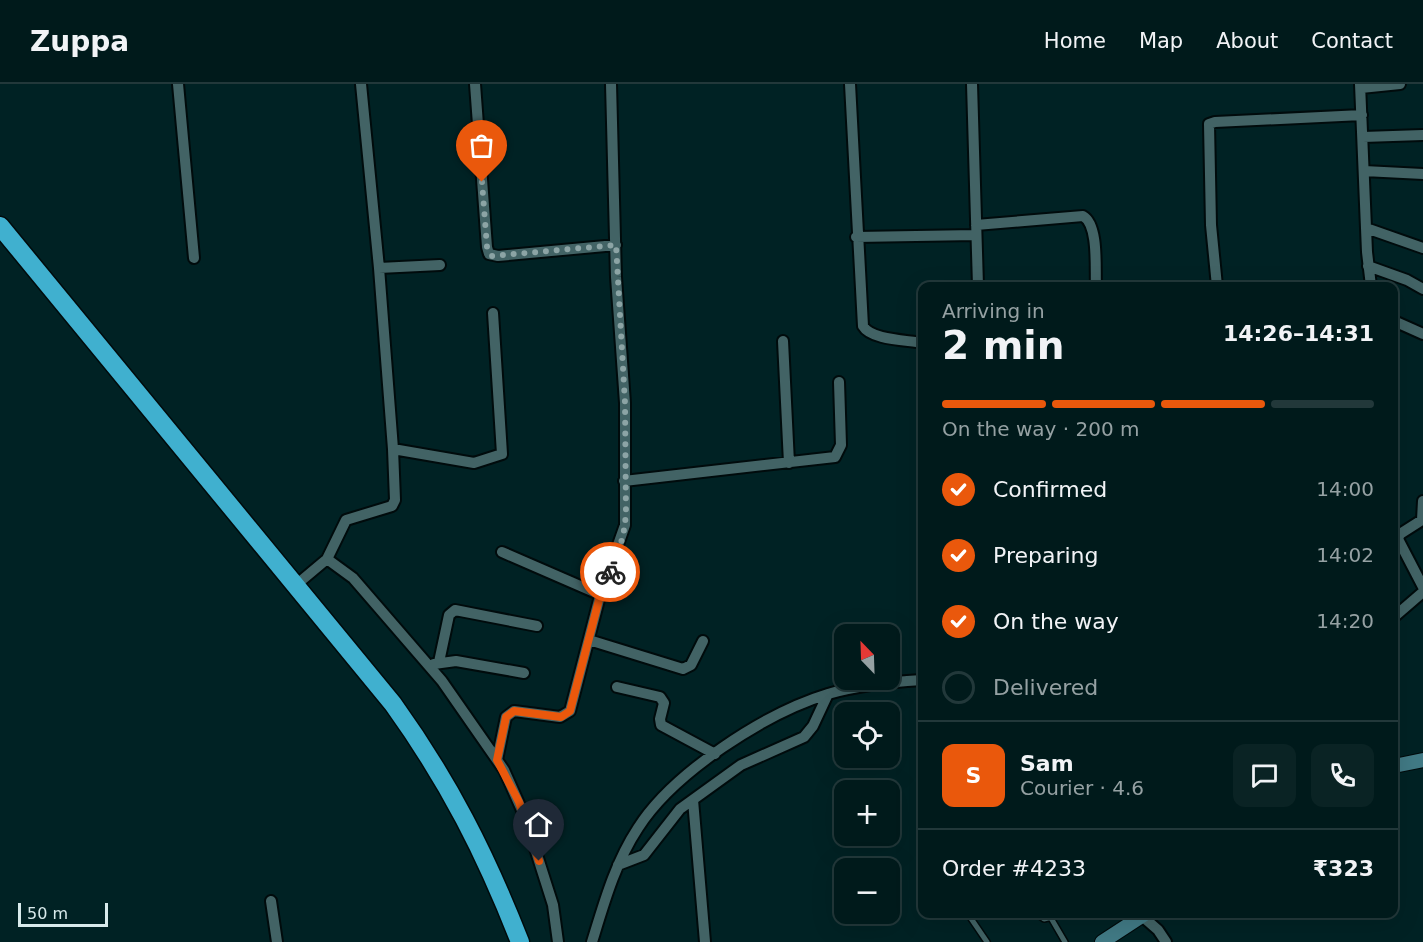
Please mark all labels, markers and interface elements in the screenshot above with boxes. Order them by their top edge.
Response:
text: Zuppa [30,25,129,58]
text: Home [1044,29,1106,53]
text: Map [1139,29,1183,53]
text: About [1216,29,1278,53]
text: Contact [1311,29,1393,53]
pin [456,120,507,182]
icon: bag [465,129,498,162]
text: Arriving in [942,299,1045,323]
text: 14:26–14:31 [1223,321,1374,346]
text: 2 min [942,323,1064,368]
text: On the way · 200 m [942,417,1140,441]
icon: check [942,473,975,506]
text: Confirmed [993,477,1107,502]
text: 14:00 [1316,477,1374,501]
icon: check [942,539,975,572]
courier [580,542,640,602]
text: Preparing [993,543,1099,568]
text: 14:02 [1316,543,1374,567]
icon: bike [594,556,627,589]
icon: check [942,605,975,638]
text: On the way [993,609,1119,634]
text: 14:20 [1316,609,1374,633]
north arrow [834,624,900,690]
map controls [834,624,900,924]
text: Delivered [993,675,1098,700]
button: locate [834,702,900,768]
button: chat [1233,744,1296,807]
button: phone [1311,744,1374,807]
text: Sam [1020,751,1074,776]
text: S [966,763,981,788]
text: Courier · 4.6 [1020,776,1144,800]
button: + [834,780,900,846]
pin [513,799,564,861]
icon: home [522,808,555,841]
text: Order #4233 [942,856,1086,881]
text: ₹323 [1313,856,1374,881]
button: − [834,858,900,924]
scale bar [18,900,108,928]
text: 50 m [27,904,68,923]

